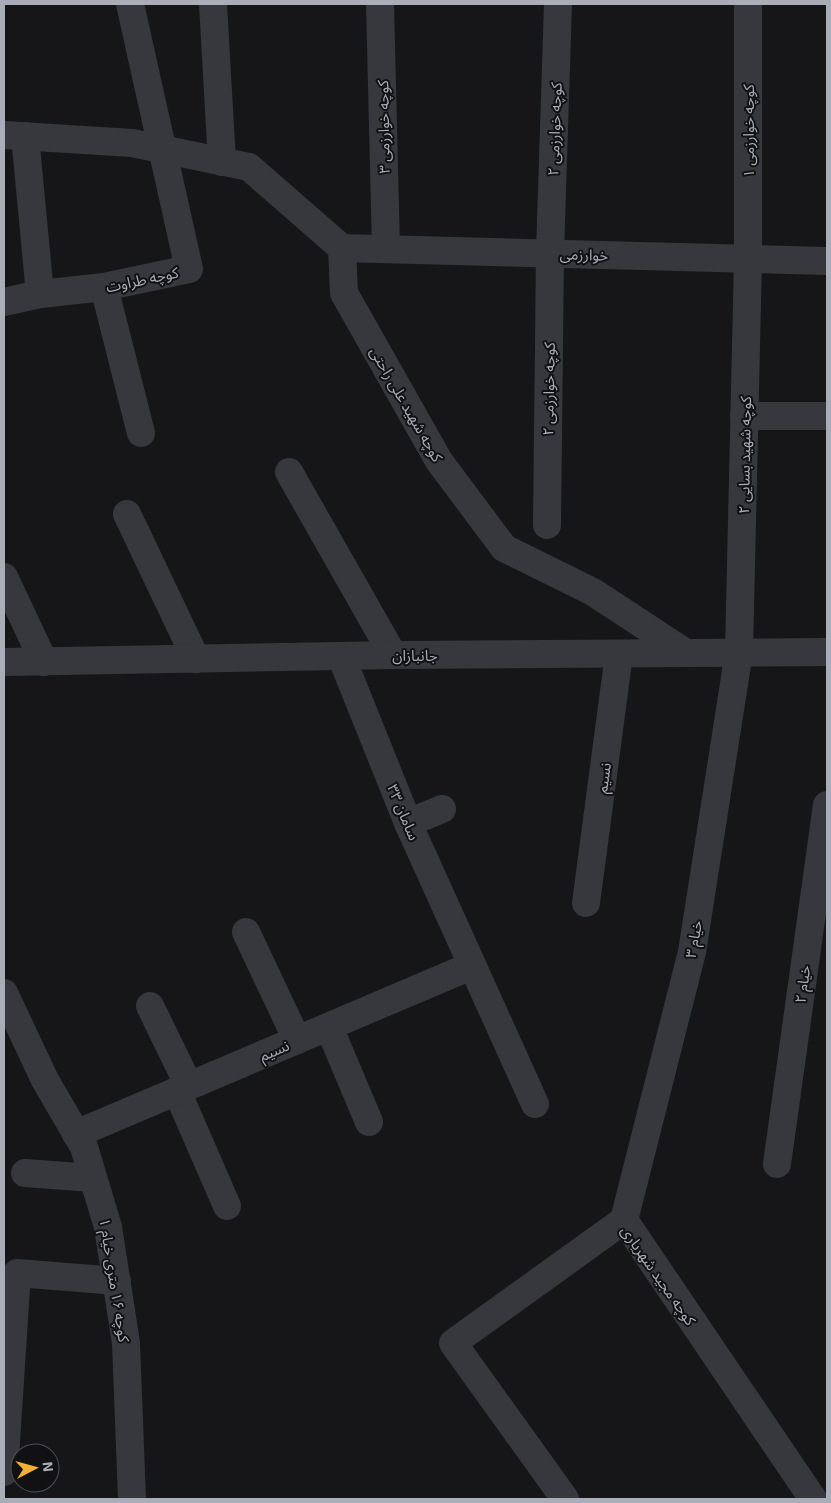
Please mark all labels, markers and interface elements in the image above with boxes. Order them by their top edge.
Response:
street label: ۳ کوچه خوارزمی [373,79,395,174]
street label: ۲ کوچه خوارزمی [543,81,567,176]
street label: کوچه خوارزمی ۱ [739,83,759,178]
street label: خوارزمی [559,244,609,265]
street label: کوچه طراوت [104,262,181,297]
street label: کوچه خوارزمی ۲ [538,341,560,436]
street label: کوچه شهید علی راحتی [365,343,448,466]
street label: کوچه شهید بسایی ۲ [734,395,756,514]
street label: جانبازان [392,646,438,665]
street label: نسیم [592,761,617,795]
street label: ۳۳ سامان [383,781,424,843]
street label: ۳ خیام [681,919,708,960]
street label: خیام ۲ [790,964,817,1004]
street label: نسیم [256,1036,293,1067]
street label: ۱ کوچه ۱۶ متری خیام [93,1217,134,1345]
street label: کوچه مجید شهریاری [616,1222,701,1330]
north arrow [10,1443,60,1493]
text: N [39,1461,57,1473]

